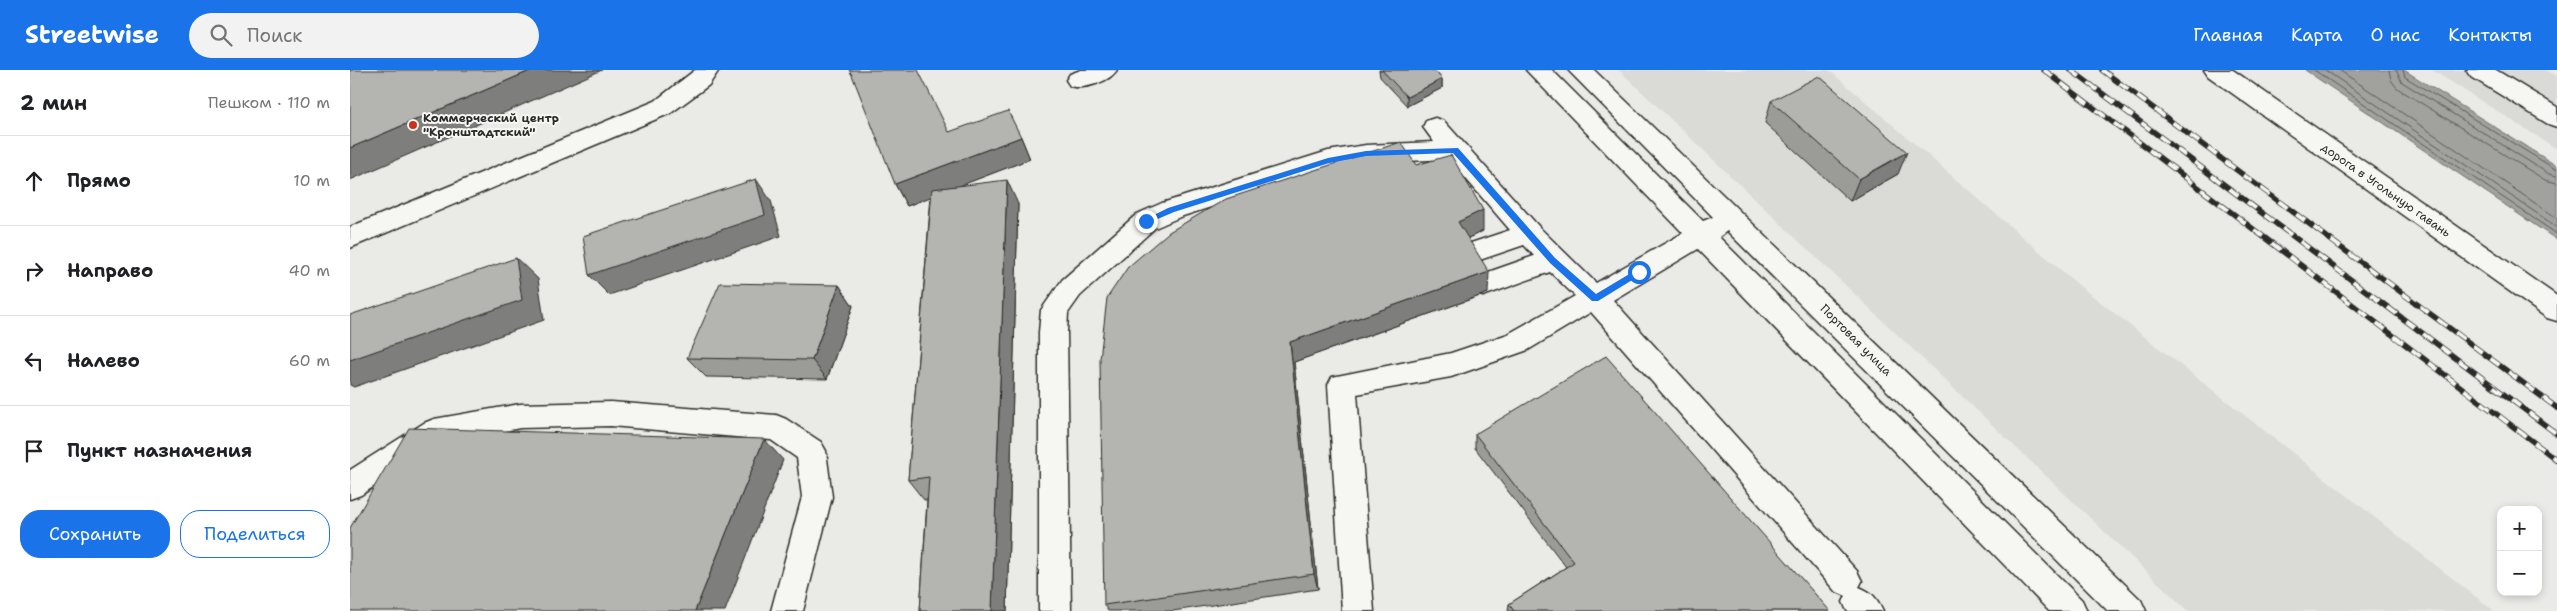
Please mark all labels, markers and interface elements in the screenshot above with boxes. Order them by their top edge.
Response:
search box [189,13,539,58]
text: Streetwise [25,19,159,51]
icon: search [207,21,235,49]
text: Поиск [247,23,302,48]
text: Главная [2193,23,2263,47]
text: Карта [2291,23,2343,47]
text: О нас [2371,23,2420,47]
text: Контакты [2448,23,2532,47]
text: 2 мин [20,89,87,117]
text: Пешком · 110 m [208,92,330,113]
place label: Коммерческий центр "Кронштадтский" [423,110,559,140]
marker: Коммерческий центр "Кронштадтский" [407,119,419,131]
street label: дорога в Угольную гавань [2318,139,2454,241]
icon: ahead [20,167,48,195]
text: Прямо [67,168,131,193]
text: 10 m [293,170,330,191]
route end [1135,210,1158,233]
icon: right [20,257,48,285]
text: Направо [67,258,153,283]
text: 40 m [288,260,330,281]
route start [1628,261,1651,284]
street label: Портовая улица [1817,301,1896,380]
icon: left [20,347,48,375]
text: Налево [67,348,140,373]
text: 60 m [289,350,330,371]
icon: arrive [20,437,48,465]
text: Пункт назначения [67,438,252,463]
map controls [2497,506,2542,596]
button: + [2497,506,2542,551]
button: Сохранить [20,510,170,558]
button: Поделиться [180,510,330,558]
button: − [2497,551,2542,596]

